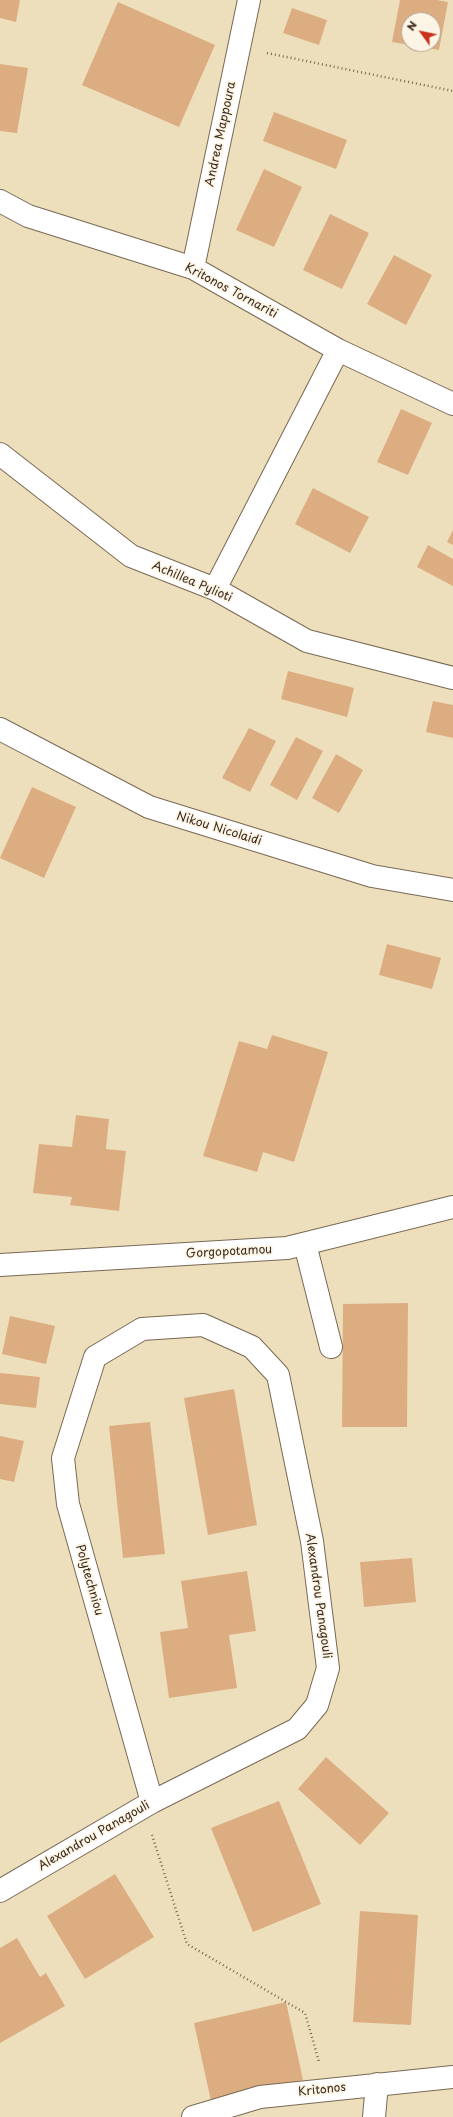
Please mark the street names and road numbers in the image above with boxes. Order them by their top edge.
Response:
street label: Andrea Mappoura [203,80,239,188]
street label: Kritonos Tornariti [182,260,280,322]
street label: Achillea Pylioti [150,559,234,605]
street label: Nikou Nicolaidi [175,809,263,849]
street label: Gorgopotamou [185,1243,273,1261]
street label: Alexandrou Panagouli [302,1532,334,1660]
street label: Polytechniou [72,1543,106,1617]
street label: Alexandrou Panagouli [36,1798,152,1874]
street label: Kritonos [297,2080,347,2100]

